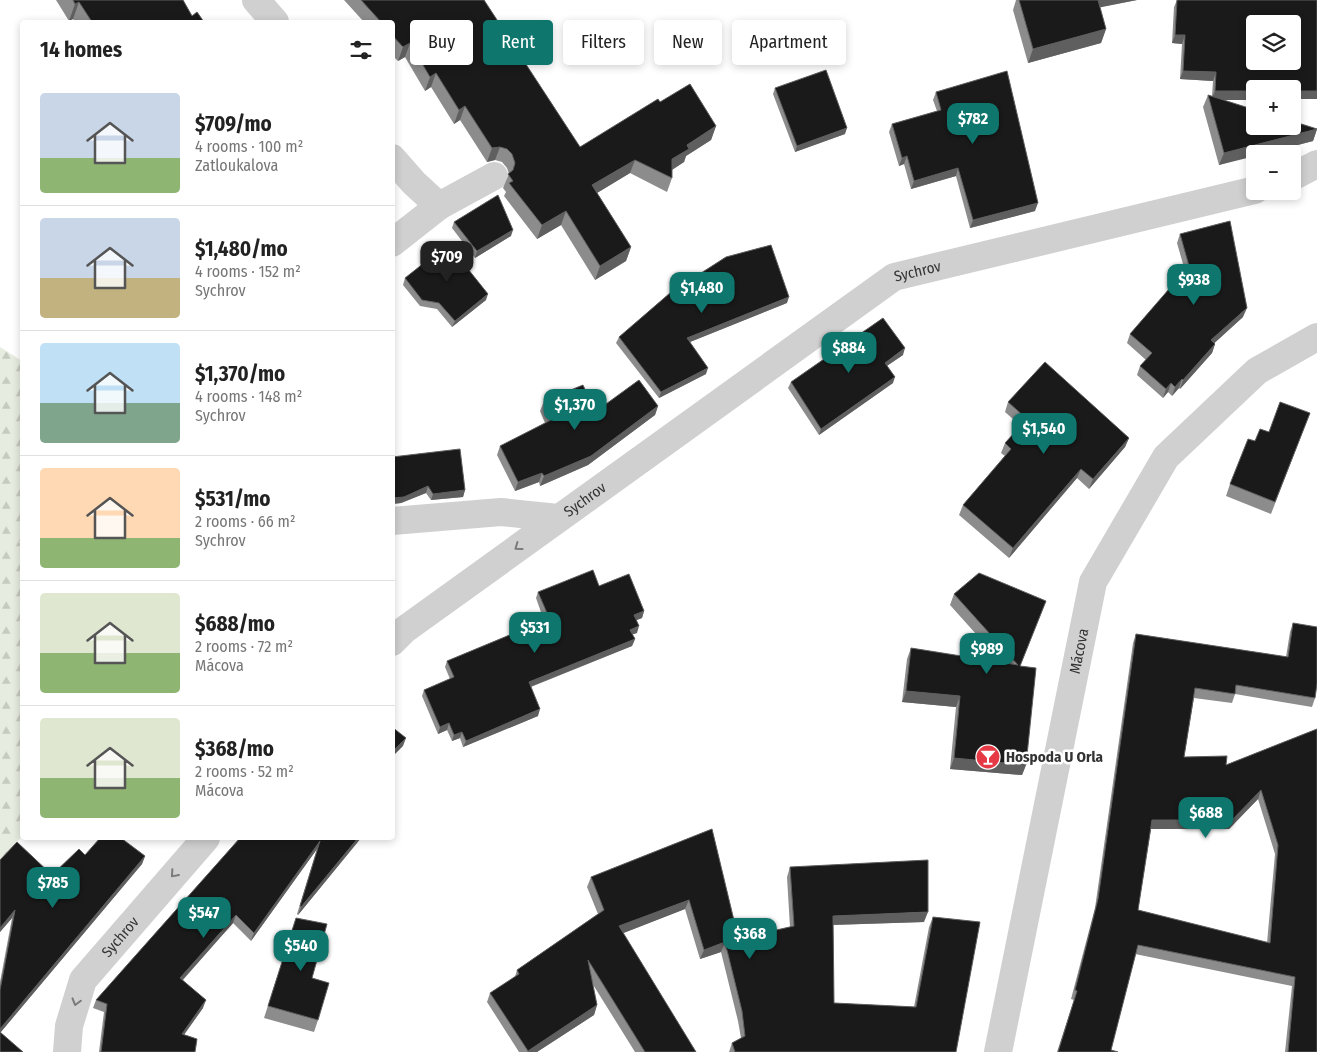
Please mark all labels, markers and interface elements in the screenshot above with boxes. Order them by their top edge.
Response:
map controls [1246,15,1301,200]
button: layers [1246,15,1301,70]
chip: Buy [410,20,473,65]
chip: Rent [483,20,553,65]
chip: Filters [563,20,644,65]
chip: New [654,20,722,65]
chip: Apartment [732,20,846,65]
icon: filters [347,36,375,64]
text: 14 homes [40,37,122,63]
button: + [1246,80,1301,135]
pin: $782 [943,102,1003,145]
text: $782 [958,109,988,128]
text: $709/mo [195,111,272,137]
icon: home [80,113,140,173]
text: 4 rooms · 100 m² [195,137,303,156]
button: − [1246,145,1301,200]
text: Zatloukalova [195,156,278,175]
text: $1,480/mo [195,236,288,262]
icon: home [80,238,140,298]
pin: $709 [417,240,477,283]
text: $709 [431,247,463,266]
street label: Sychrov [892,257,943,286]
text: 4 rooms · 152 m² [195,262,301,281]
pin: $938 [1164,264,1224,306]
text: $938 [1178,270,1210,289]
pin: $1,480 [661,272,743,314]
text: $1,480 [681,278,723,297]
text: Sychrov [195,281,246,300]
pin: $884 [819,332,879,374]
text: $884 [832,338,866,357]
text: $1,370/mo [195,361,285,387]
icon: home [80,363,140,423]
text: 4 rooms · 148 m² [195,387,302,406]
pin: $1,370 [534,388,616,431]
text: $1,370 [555,395,595,414]
text: Sychrov [195,406,246,425]
pin: $1,540 [1003,412,1085,455]
text: $1,540 [1023,419,1065,438]
street label: Sychrov [560,478,610,521]
text: $531/mo [195,486,270,512]
icon: home [80,488,140,548]
text: 2 rooms · 66 m² [195,512,295,531]
text: Sychrov [195,531,246,550]
one-way arrow [515,541,524,549]
text: $688/mo [195,611,275,637]
pin: $531 [505,612,565,654]
icon: home [80,613,140,673]
text: $531 [520,618,550,637]
street label: Mácova [1066,627,1092,675]
pin: $989 [957,632,1017,675]
text: 2 rooms · 72 m² [195,637,293,656]
text: $989 [971,639,1003,658]
text: Mácova [195,656,244,675]
text: $368/mo [195,736,274,762]
icon: home [80,738,140,798]
bar icon: Hospoda U Orla [975,744,1001,770]
place label: Hospoda U Orla [1006,748,1103,766]
text: 2 rooms · 52 m² [195,762,294,781]
text: Mácova [195,781,244,800]
pin: $688 [1176,796,1236,839]
text: $688 [1189,803,1223,822]
pin: $785 [23,866,83,909]
one-way arrow [171,869,180,878]
text: $785 [38,873,68,892]
pin: $547 [174,896,234,939]
text: $547 [189,903,219,922]
street label: Sychrov [98,913,143,961]
pin: $368 [720,918,780,960]
text: $368 [734,924,766,943]
pin: $540 [271,930,331,972]
text: $540 [285,936,317,955]
one-way arrow [72,997,82,1005]

